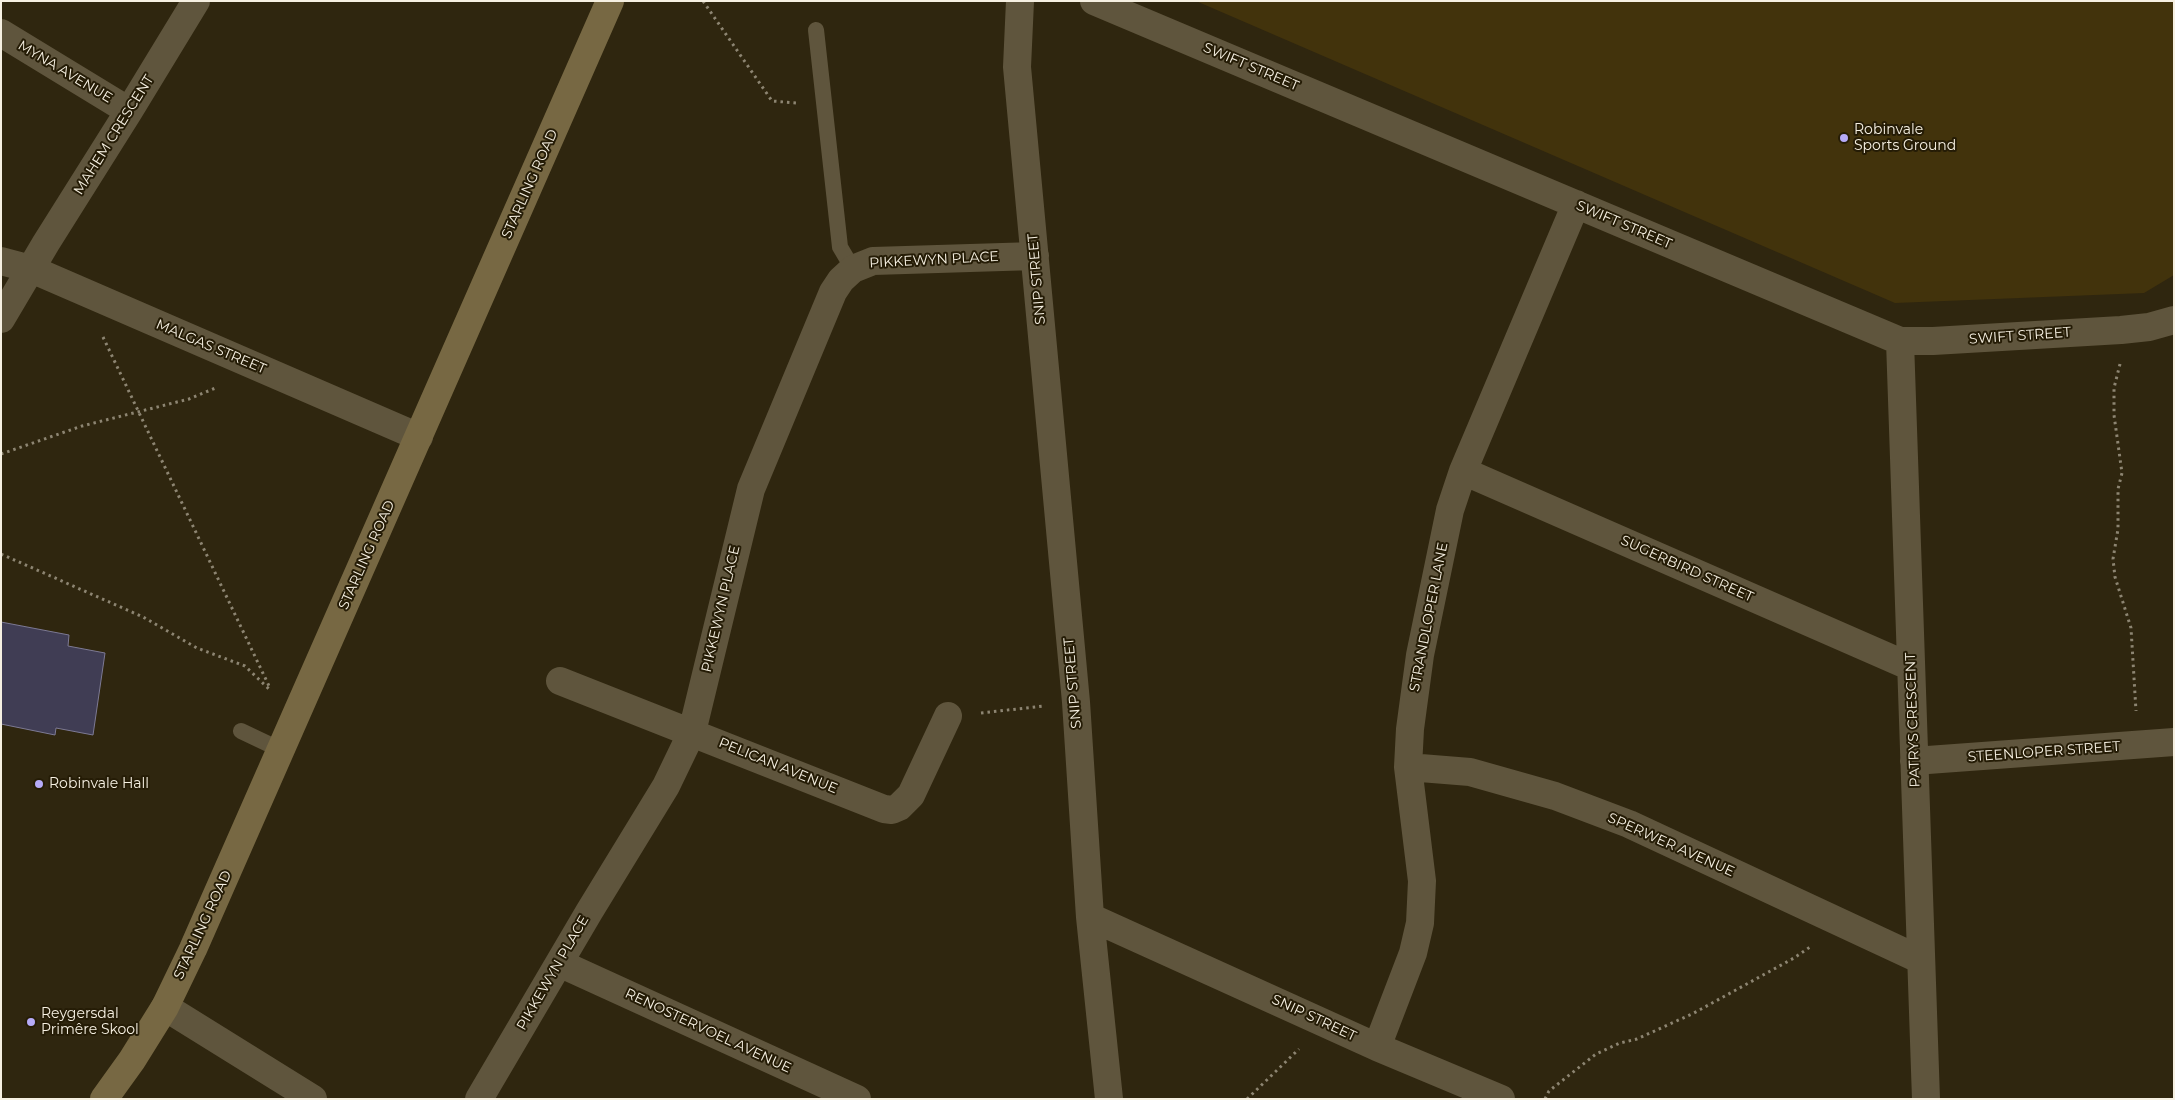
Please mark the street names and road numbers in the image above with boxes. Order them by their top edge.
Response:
street label: MYNA AVENUE [15,37,115,107]
street label: SWIFT STREET [1201,39,1301,95]
street label: MAHEM CRESCENT [70,72,158,198]
street label: STARLING ROAD [498,127,562,241]
street label: SWIFT STREET [1574,197,1674,253]
street label: SNIP STREET [1025,233,1049,325]
street label: PIKKEWYN PLACE [869,248,999,272]
street label: MALGAS STREET [153,316,269,378]
street label: SWIFT STREET [1968,324,2072,348]
street label: STARLING ROAD [335,498,399,612]
street label: SUGERBIRD STREET [1618,532,1756,606]
street label: STRANDLOPER LANE [1406,541,1452,693]
street label: PIKKEWYN PLACE [698,544,744,674]
street label: SNIP STREET [1061,637,1085,729]
street label: PATRYS CRESCENT [1902,652,1924,788]
street label: PELICAN AVENUE [716,734,840,798]
street label: STEENLOPER STREET [1967,738,2121,766]
street label: SPERWER AVENUE [1605,810,1737,880]
street label: STARLING ROAD [170,868,236,982]
street label: PIKKEWYN PLACE [513,913,593,1033]
street label: RENOSTERVOEL AVENUE [622,985,794,1077]
street label: SNIP STREET [1269,991,1359,1045]

